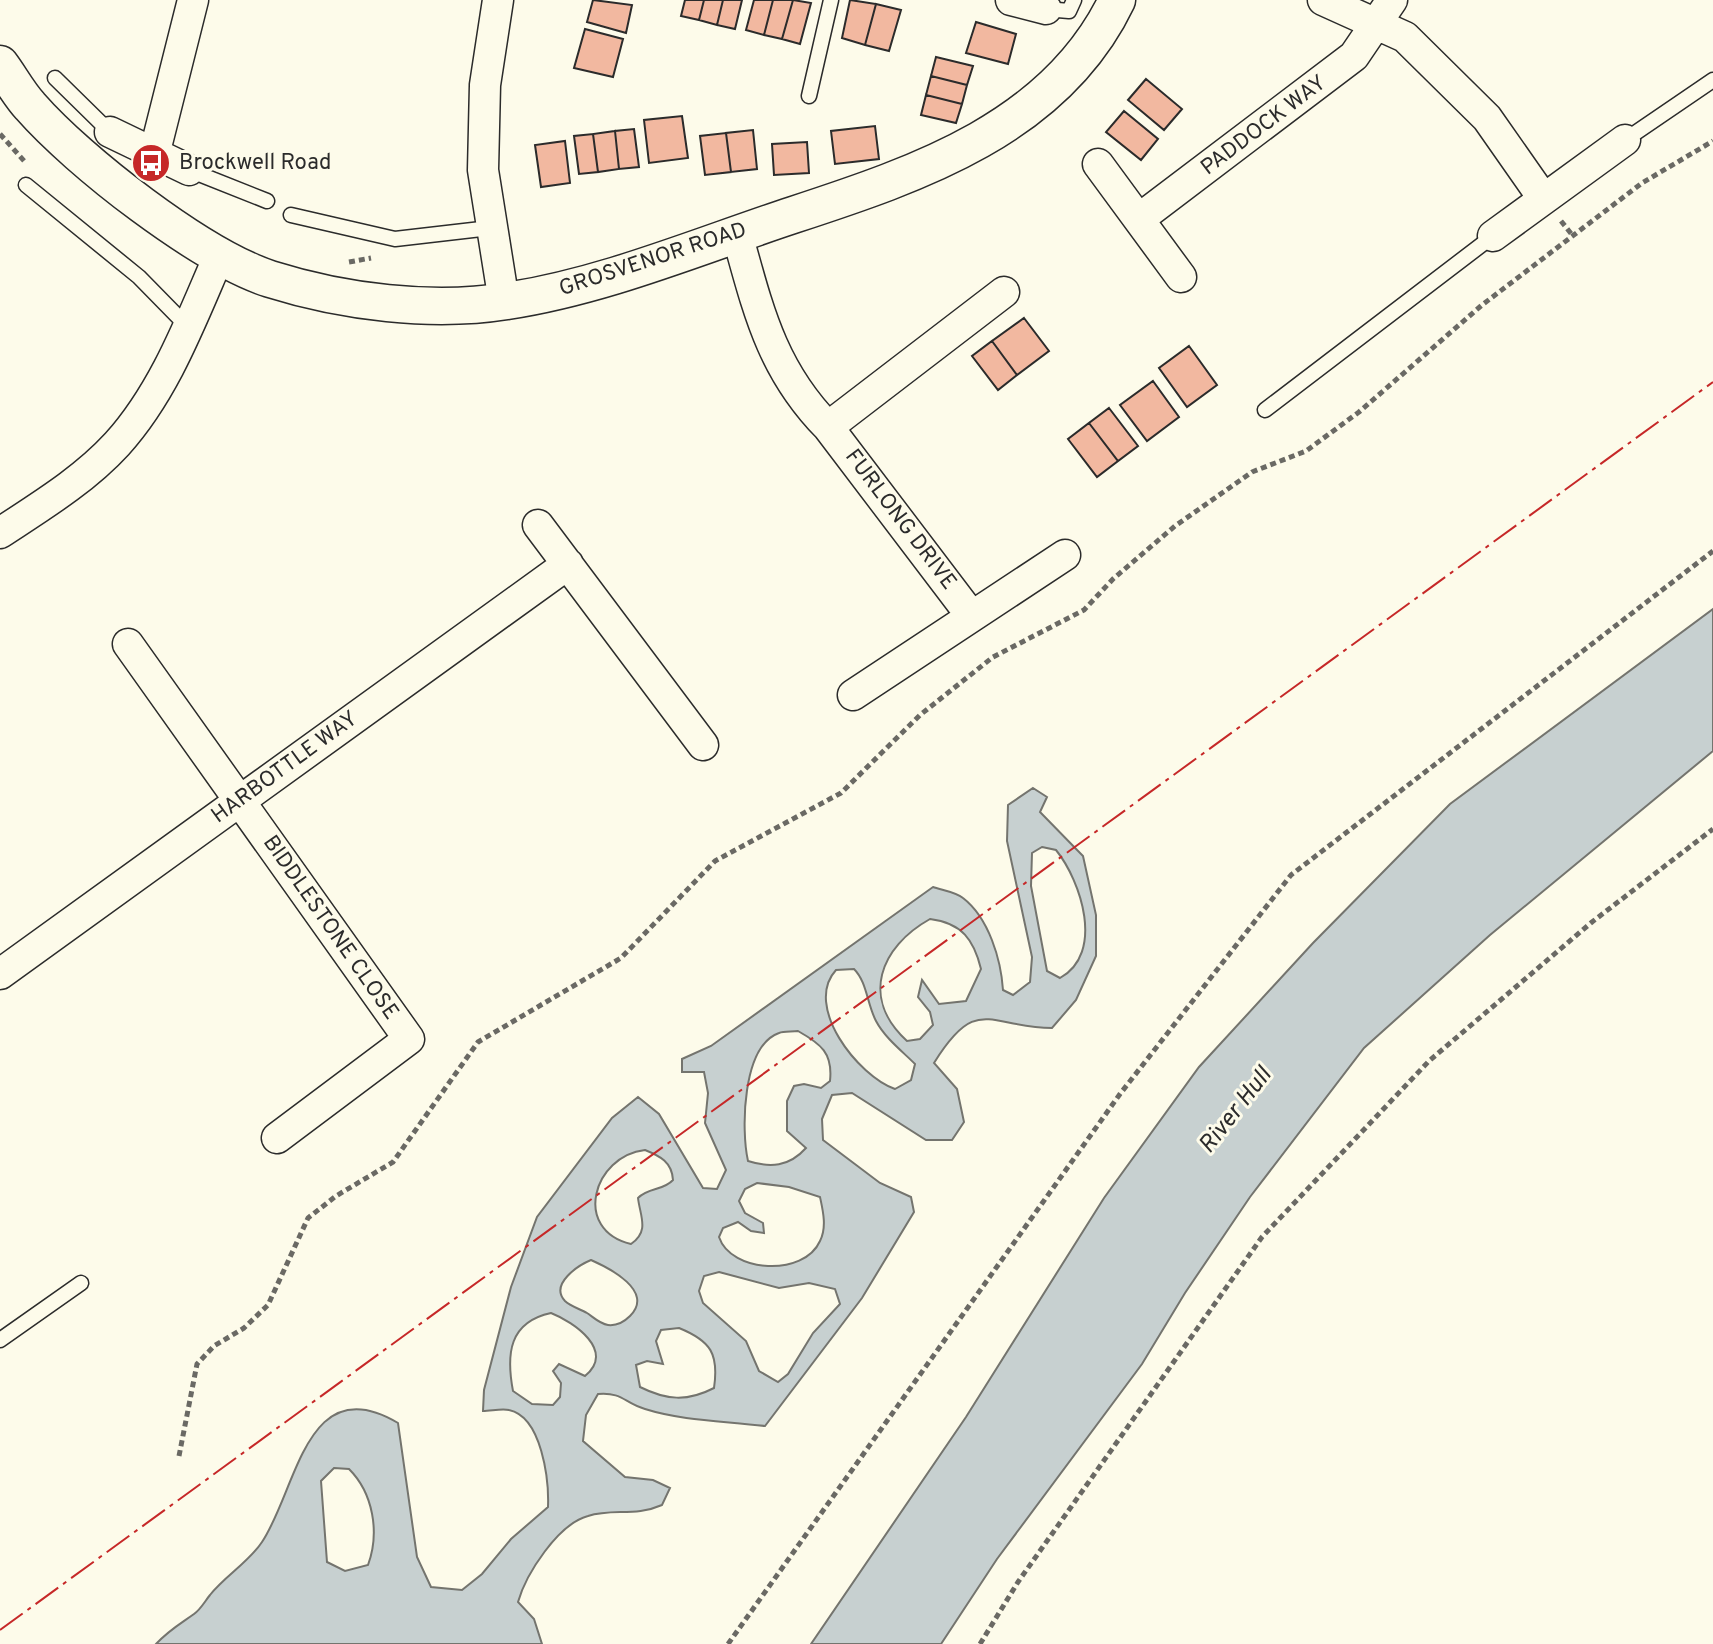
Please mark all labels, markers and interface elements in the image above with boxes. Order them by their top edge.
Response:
street label: PADDOCK WAY [1196,70,1332,182]
bus stop icon: Brockwell Road [130,142,172,184]
place label: Brockwell Road [179,150,331,177]
street label: GROSVENOR ROAD [556,217,750,303]
street label: FURLONG DRIVE [838,444,962,596]
street label: HARBOTTLE WAY [207,706,363,830]
street label: BIDDLESTONE CLOSE [256,831,404,1025]
water label: River Hull [1193,1060,1280,1160]

